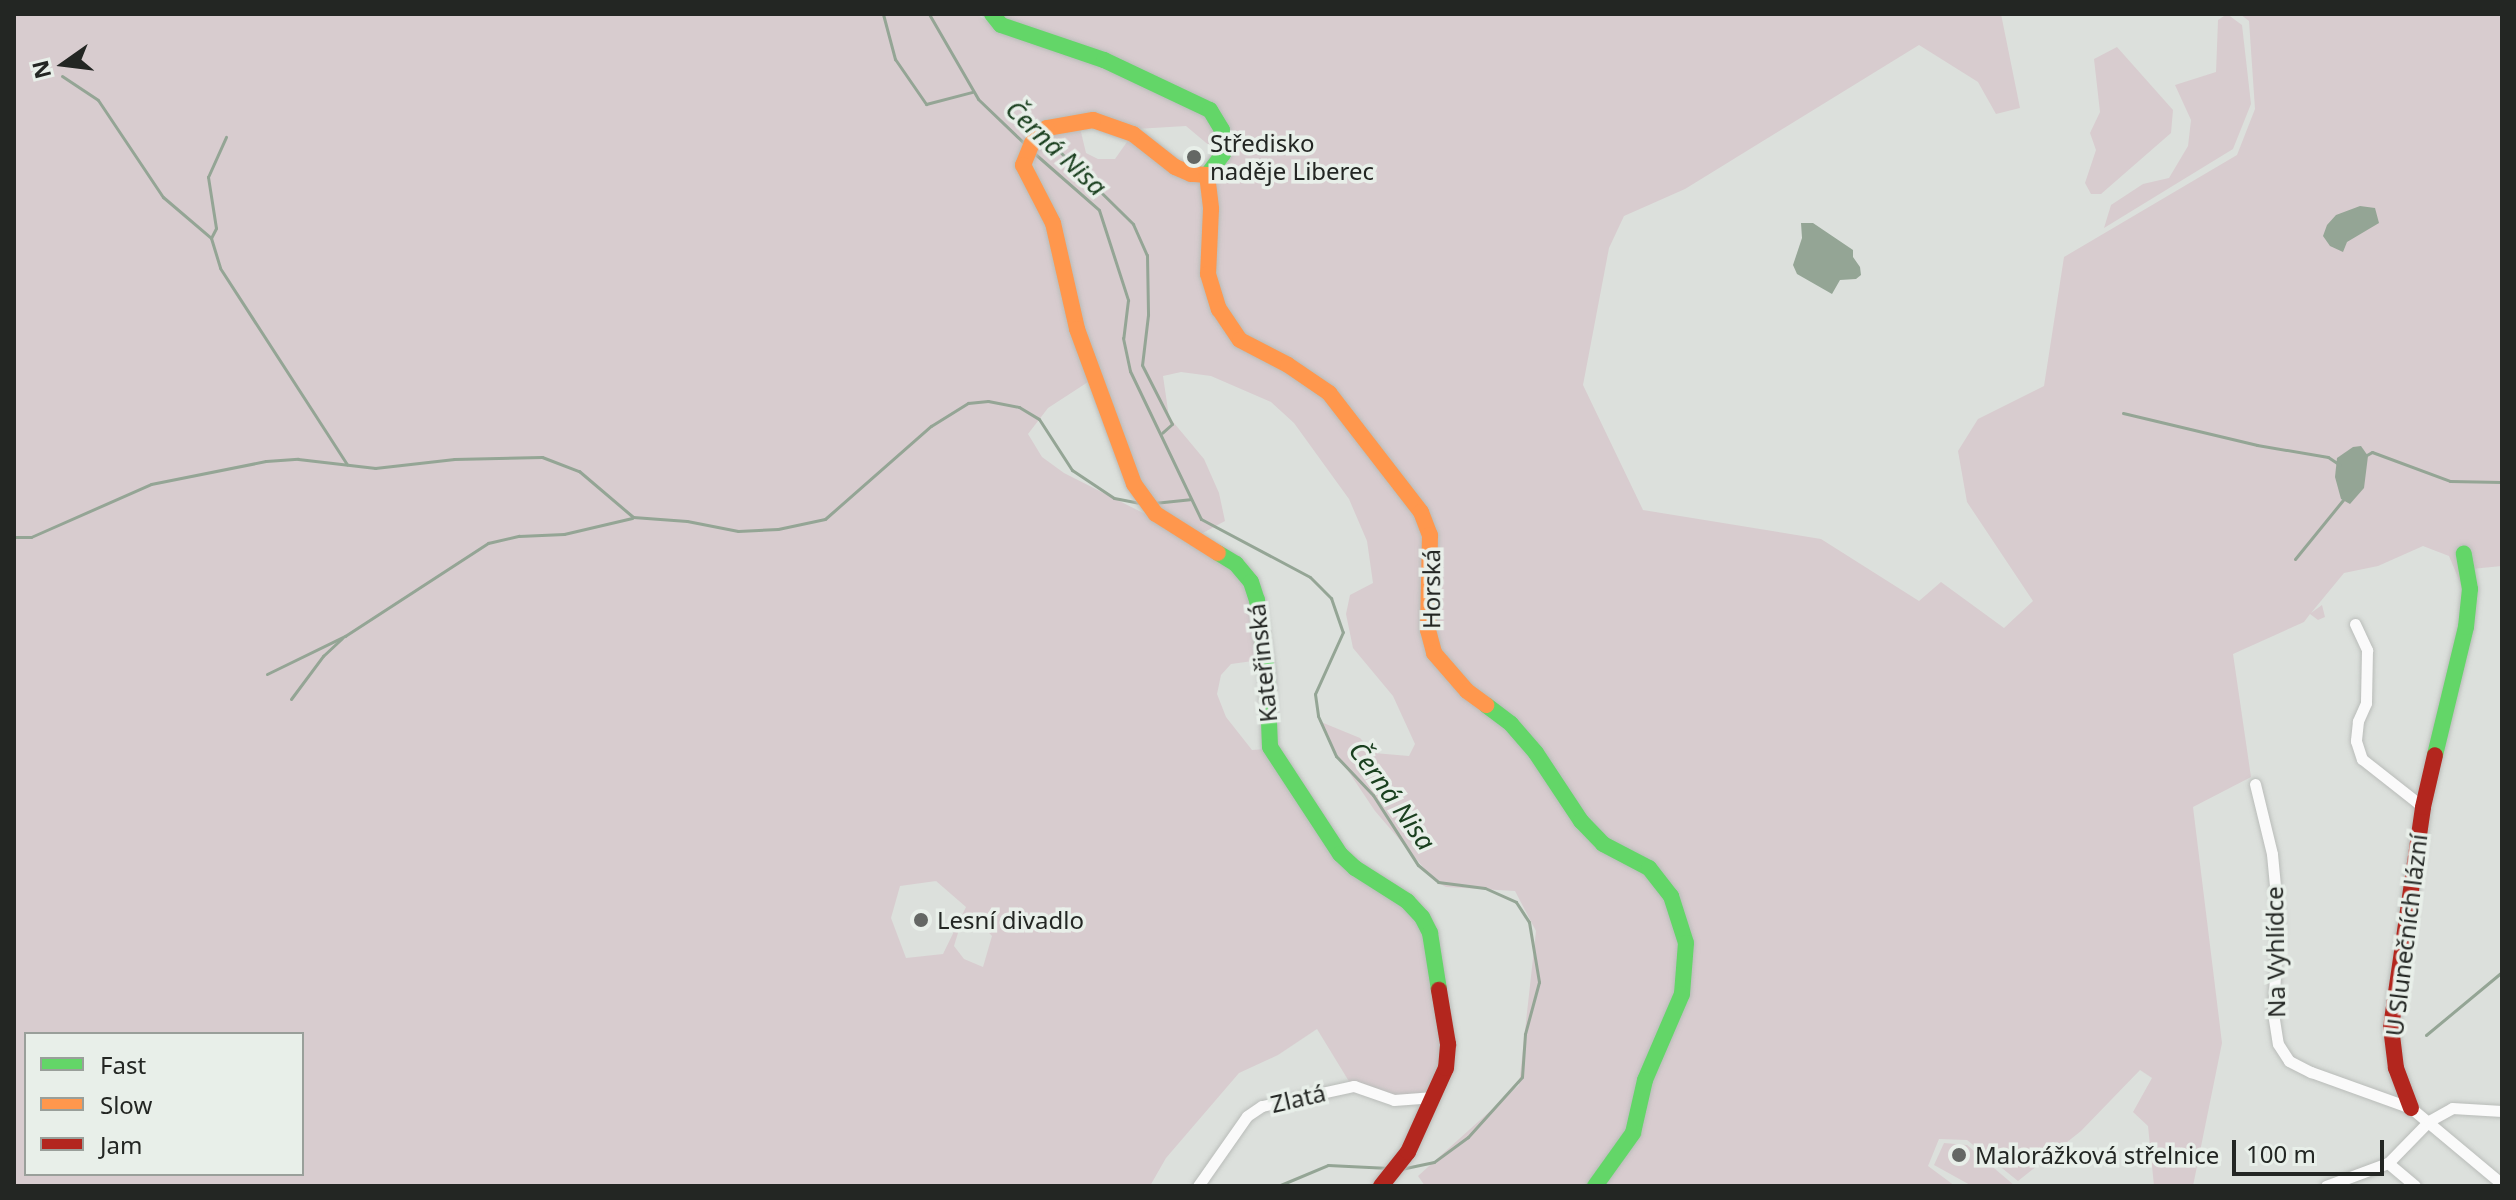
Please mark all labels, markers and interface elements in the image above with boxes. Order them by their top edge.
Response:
north arrow [24,24,104,104]
text: N [24,58,57,82]
water label: Černá Nisa [999,94,1113,202]
place label: Středisko naděje Liberec [1210,129,1374,185]
marker: Středisko naděje Liberec [1185,148,1203,166]
street label: Horská [1417,549,1445,629]
street label: Kateřinská [1241,602,1283,724]
water label: Černá Nisa [1342,736,1442,856]
street label: U Slunečních lázní [2379,832,2433,1038]
street label: Na Vyhlídce [2259,886,2291,1018]
place label: Lesní divadlo [937,906,1084,934]
marker: Lesní divadlo [912,911,930,929]
legend [24,1032,304,1176]
text: Fast [100,1048,146,1081]
street label: Zlatá [1268,1078,1328,1118]
text: Slow [100,1088,152,1121]
scale bar [2236,1124,2388,1174]
text: Jam [100,1128,142,1161]
text: 100 m [2246,1137,2316,1170]
place label: Malorážková střelnice [1975,1141,2219,1169]
marker: Malorážková střelnice [1950,1146,1968,1164]

